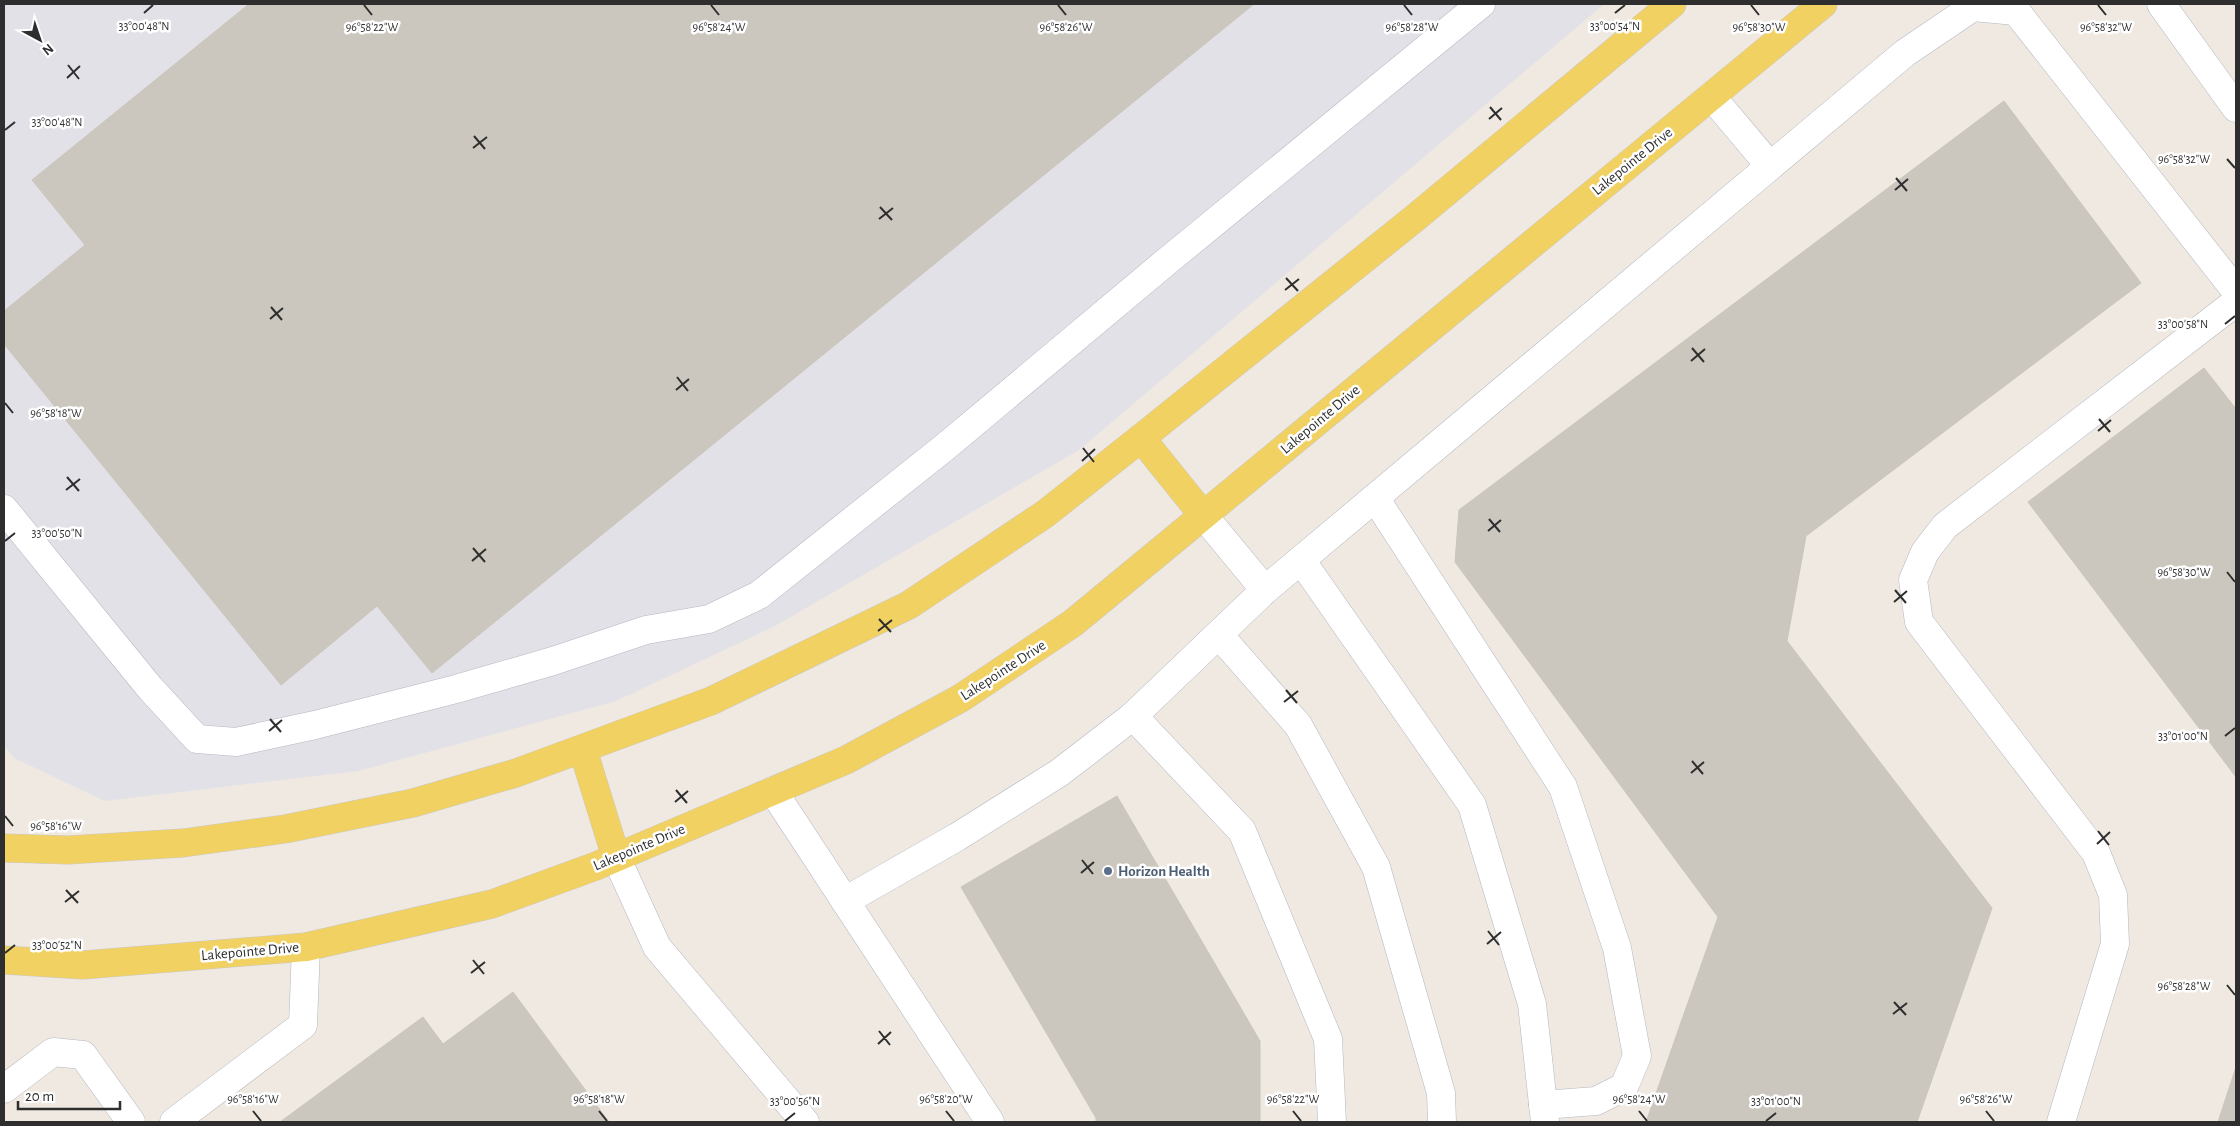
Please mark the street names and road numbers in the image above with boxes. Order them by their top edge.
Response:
street label: Lakepointe Drive [1589,125,1675,198]
street label: Lakepointe Drive [1278,382,1363,457]
street label: Lakepointe Drive [958,637,1049,703]
street label: Lakepointe Drive [591,821,687,874]
street label: Lakepointe Drive [200,940,300,963]

